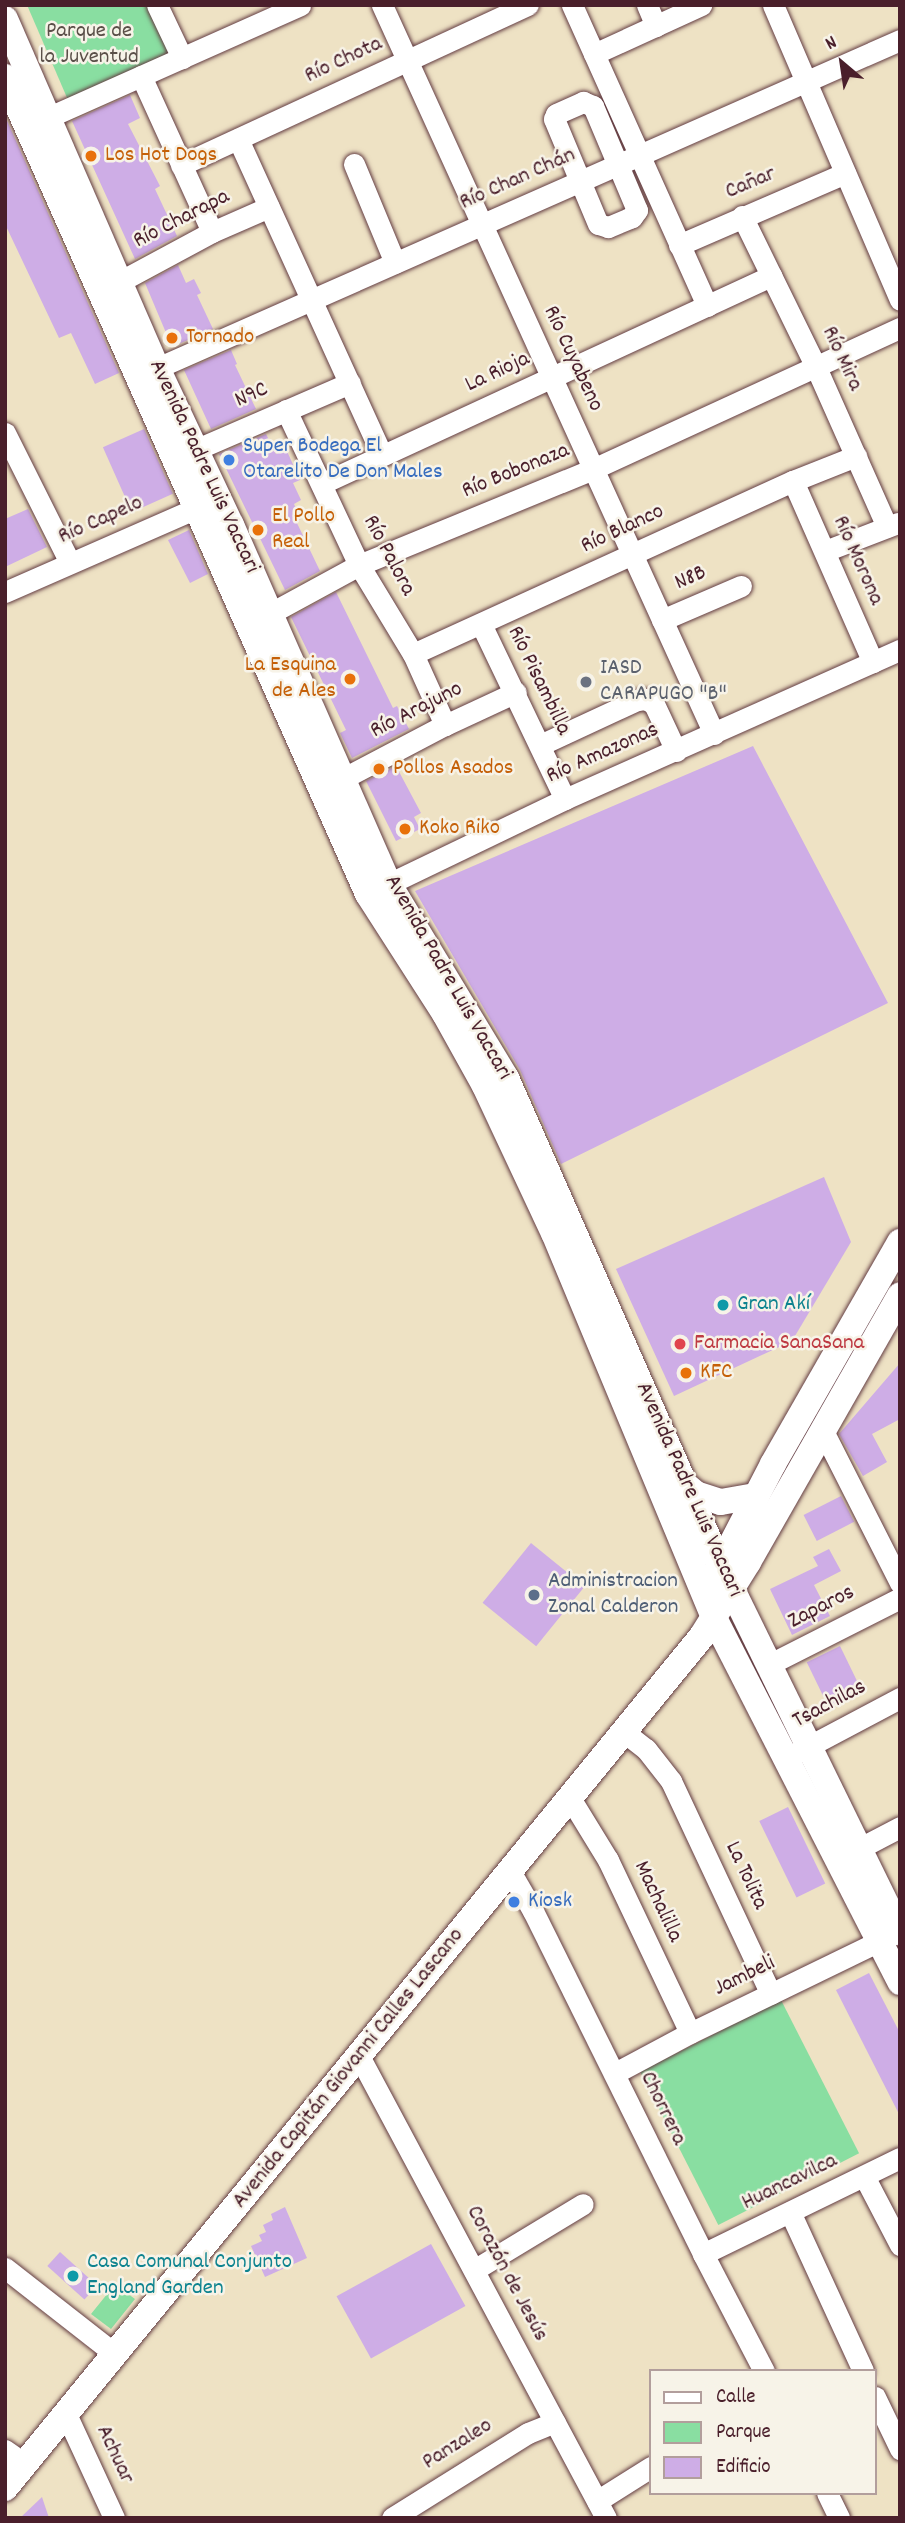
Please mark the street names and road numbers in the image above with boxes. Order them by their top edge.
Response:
street label: Río Chota [301,31,387,91]
street label: Río Chan Chán [456,142,580,218]
street label: Cañar [722,161,780,207]
street label: Río Charapa [129,184,235,256]
street label: Río Cuyabeno [536,302,608,416]
street label: Río Mira [814,322,868,396]
street label: La Rioja [461,346,535,400]
street label: Avenida Padre Luis Vaccari [141,356,265,578]
street label: N9C [231,377,273,415]
street label: Río Bobonaza [458,438,574,506]
street label: Río Capelo [54,490,148,552]
street label: Río Blanco [577,499,669,561]
street label: Río Palora [355,511,421,601]
street label: Río Morona [825,512,889,610]
street label: N8B [671,560,711,598]
street label: Río Pisambilla [500,622,576,740]
street label: Río Arajuno [366,676,468,746]
street label: Río Amazonas [543,717,663,791]
street label: Avenida Padre Luis Vaccari [377,871,517,1085]
street label: Avenida Padre Luis Vaccari [628,1378,748,1602]
street label: Zaparos [784,1580,860,1636]
street label: Tsachilas [788,1674,872,1736]
street label: La Tolita [717,1838,773,1914]
street label: Machalilla [626,1857,688,1947]
street label: Avenida Capitán Giovanni Calles Lascano [227,1923,471,2215]
street label: Jambeli [710,1950,780,2004]
street label: Chorrera [632,2068,692,2150]
street label: Huancavilca [738,2148,842,2218]
street label: Corazón de Jesús [459,2201,553,2347]
street label: Panzaleo [418,2413,498,2477]
street label: Achuar [88,2421,140,2489]

